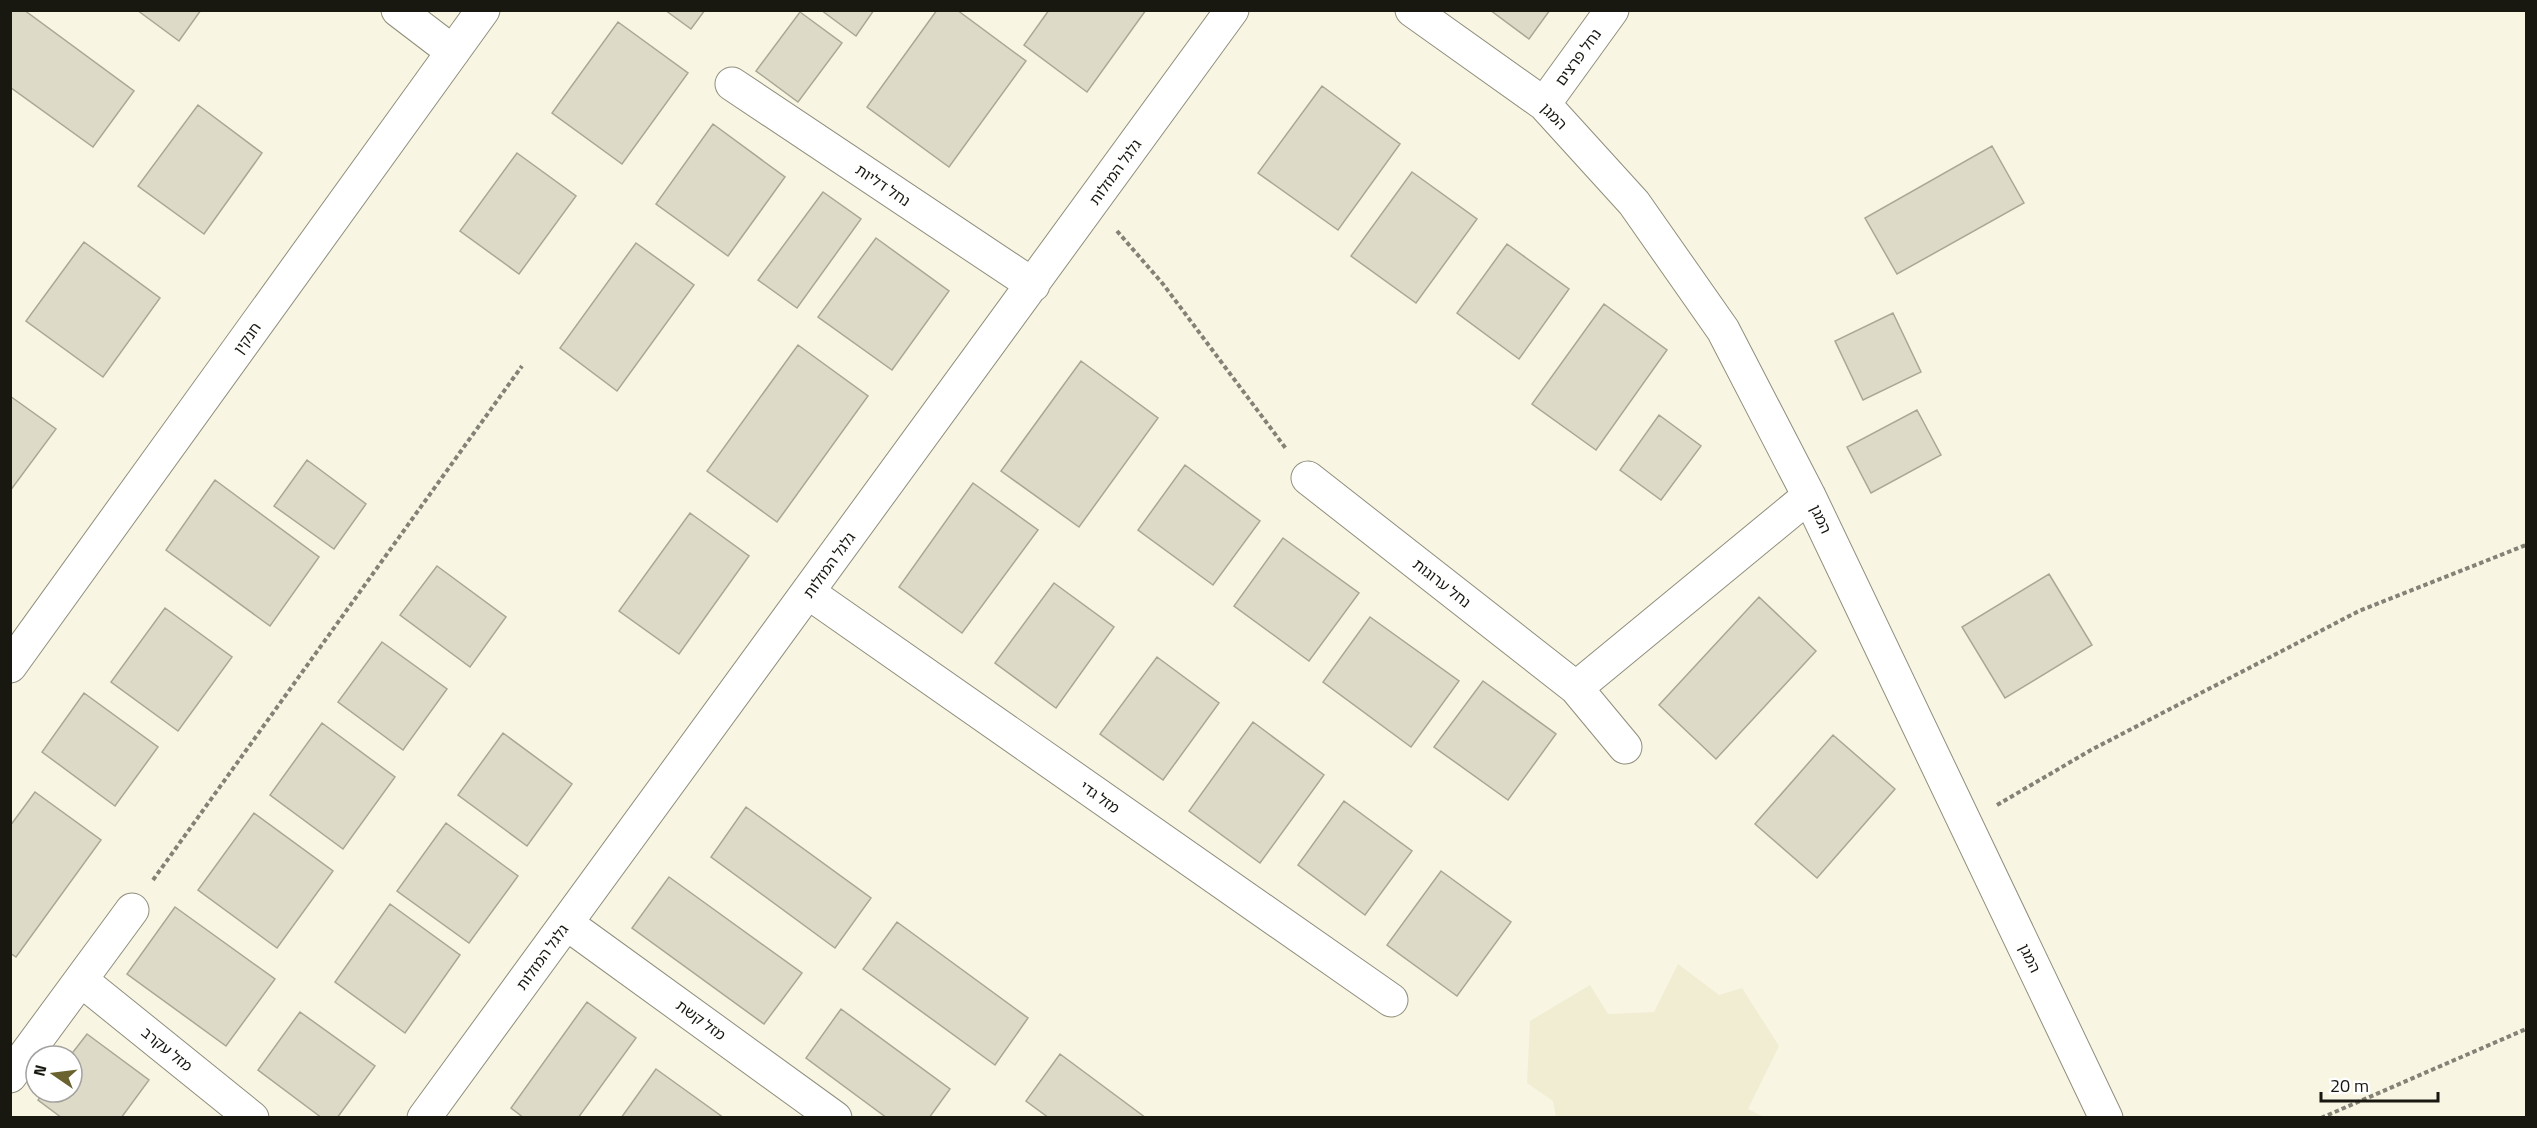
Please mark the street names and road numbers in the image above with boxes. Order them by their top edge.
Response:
street label: נחל פרצים [1549,24,1607,90]
street label: המגן [1535,97,1573,135]
street label: גלגל המזלות [1083,134,1147,210]
street label: נחל דליות [851,158,915,212]
street label: חנקין [228,317,266,359]
street label: המגן [1804,501,1838,537]
street label: גלגל המזלות [797,527,861,603]
street label: נחל ערוגות [1408,553,1476,613]
street label: מזל גדי [1075,775,1125,819]
street label: גלגל המזלות [510,919,574,995]
street label: המגן [2013,940,2047,976]
street label: מזל קשת [671,994,731,1046]
street label: מזל עקרב [136,1021,198,1077]

